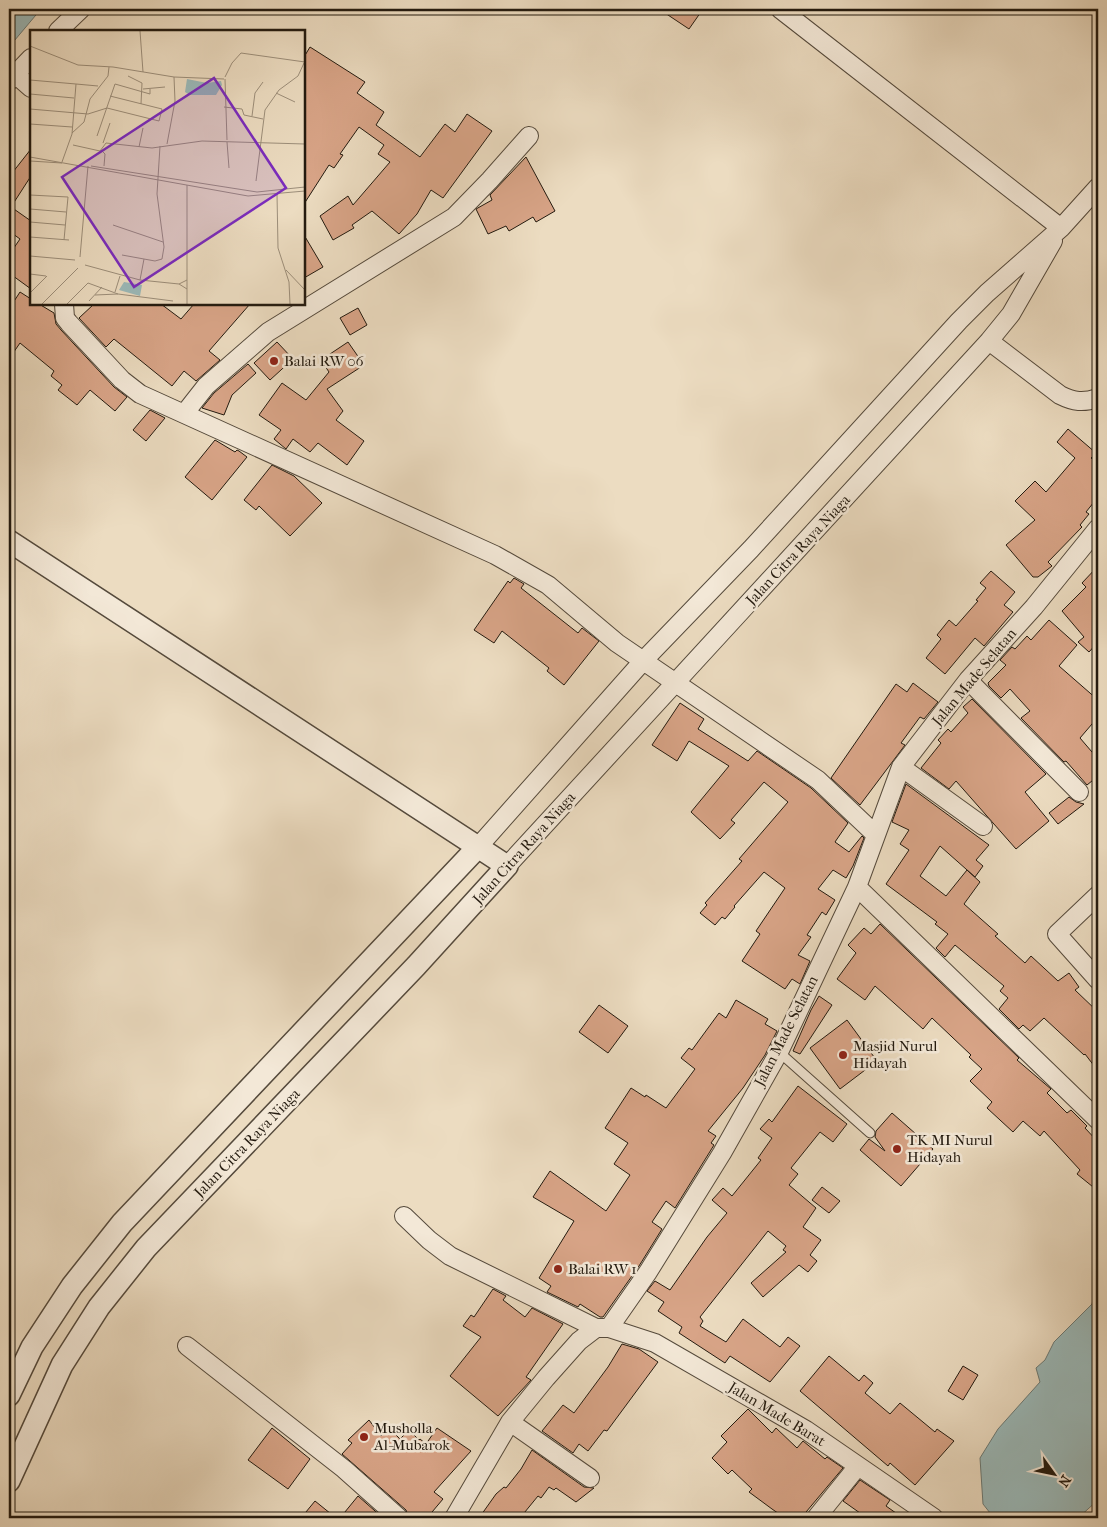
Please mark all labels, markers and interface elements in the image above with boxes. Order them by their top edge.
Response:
inset map [30,30,305,305]
place label: Balai RW 06 [284,352,365,370]
marker: Balai RW 06 [268,355,280,367]
street label: Jalan Citra Raya Niaga [741,490,855,610]
street label: Jalan Made Selatan [927,624,1020,730]
street label: Jalan Citra Raya Niaga [468,787,580,909]
street label: Jalan Made Selatan [750,972,822,1090]
place label: Masjid Nurul Hidayah [853,1037,937,1072]
marker: Masjid Nurul Hidayah [837,1049,849,1061]
street label: Jalan Citra Raya Niaga [190,1084,305,1202]
place label: TK MI Nurul Hidayah [907,1131,993,1166]
marker: TK MI Nurul Hidayah [891,1143,903,1155]
place label: Balai RW 1 [568,1260,637,1278]
marker: Balai RW 1 [552,1263,564,1275]
street label: Jalan Made Barat [724,1377,829,1450]
place label: Musholla Al-Mubarok [373,1419,450,1454]
marker: Musholla Al-Mubarok [358,1431,370,1443]
north arrow [1030,1450,1080,1500]
text: N [1054,1472,1075,1490]

